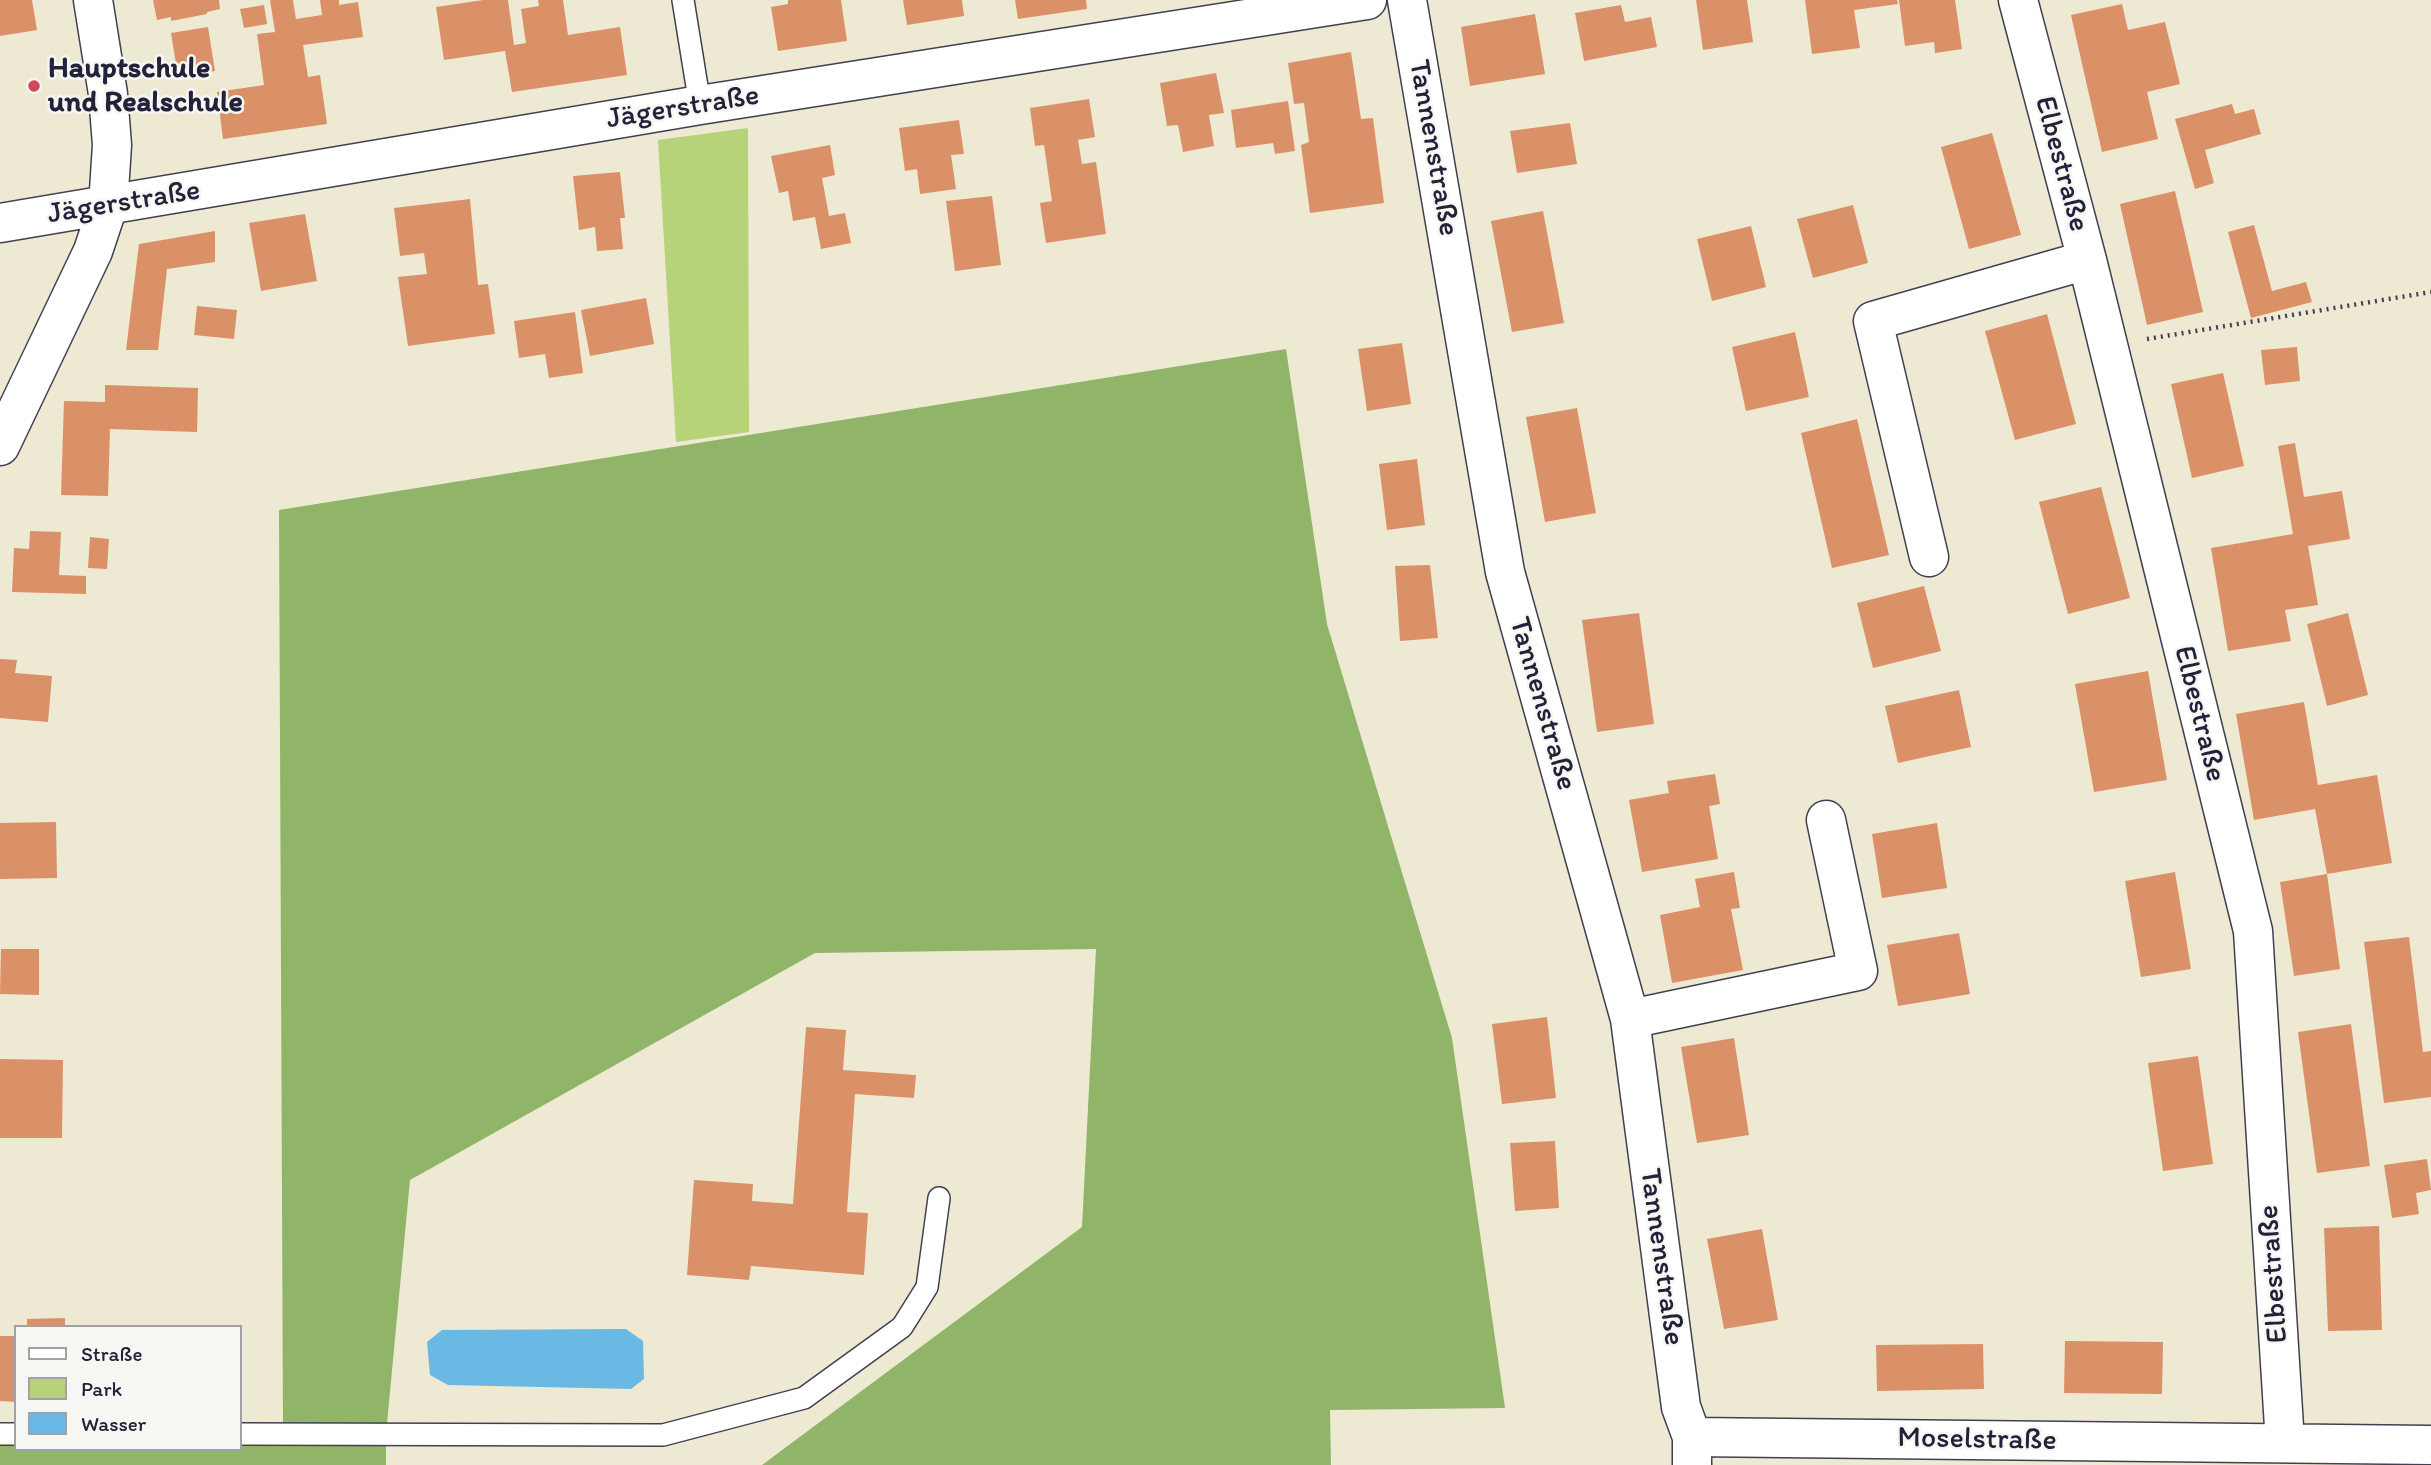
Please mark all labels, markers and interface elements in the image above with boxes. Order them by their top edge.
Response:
place label: Hauptschule und Realschule [48,51,243,122]
street label: Tannenstraße [1400,57,1466,239]
marker: Hauptschule und Realschule [26,78,42,94]
street label: Jägerstraße [604,78,762,138]
street label: Elbestraße [2026,92,2096,236]
street label: Jägerstraße [45,173,203,233]
street label: Tannenstraße [1500,613,1584,795]
street label: Elbestraße [2165,642,2233,786]
street label: Tannenstraße [1631,1166,1691,1348]
street label: Elbestraße [2251,1204,2297,1344]
legend [14,1325,242,1451]
text: Straße [81,1341,142,1366]
text: Park [81,1376,122,1401]
text: Wasser [81,1411,146,1436]
street label: Moselstraße [1897,1421,2057,1459]

